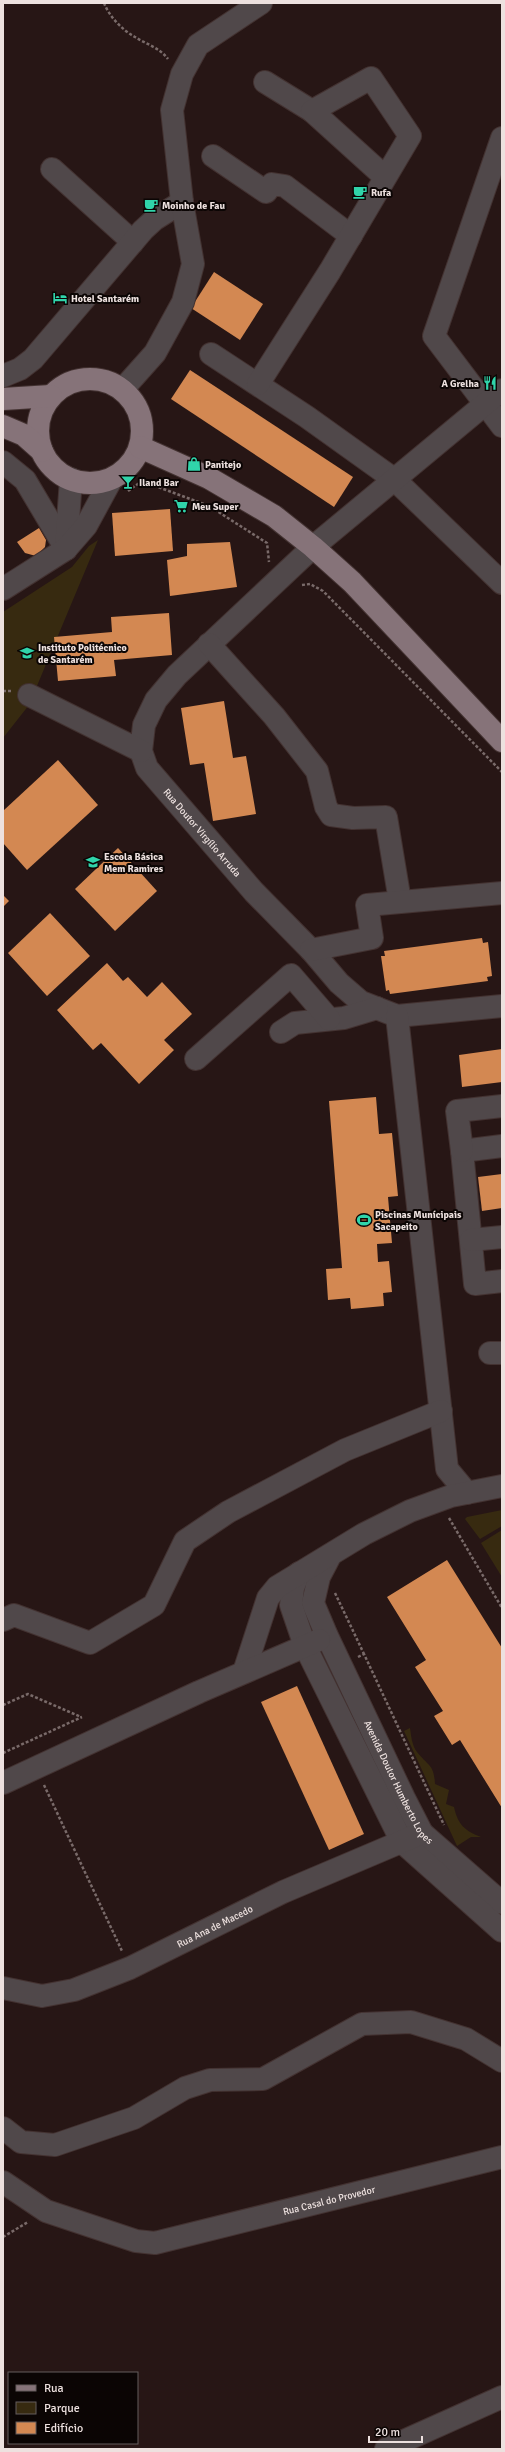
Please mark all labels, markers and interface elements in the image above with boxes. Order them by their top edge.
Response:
cafe icon: Rufa [352,184,368,200]
place label: Rufa [371,187,391,199]
cafe icon: Moinho de Fau [143,197,159,213]
place label: Moinho de Fau [162,200,225,212]
hotel icon: Hotel Santarém [52,290,68,306]
place label: Hotel Santarém [71,293,139,305]
restaurant icon: A Grelha [482,375,498,391]
place label: A Grelha [441,378,479,390]
shop icon: Panitejo [186,456,202,472]
place label: Panitejo [205,459,241,471]
bar icon: Iland Bar [120,474,136,490]
place label: Iland Bar [139,477,179,489]
supermarket icon: Meu Super [173,498,189,514]
place label: Meu Super [192,501,238,513]
place label: Instituto Politécnico de Santarém [38,642,127,666]
school or university icon: Instituto Politécnico de Santarém [19,645,35,661]
street label: Rua Doutor Virgílio Arruda [160,786,243,880]
place label: Escola Básica Mem Ramires [104,851,164,875]
school or university icon: Escola Básica Mem Ramires [85,854,101,870]
place label: Piscinas Munícipais Sacapeito [375,1209,462,1233]
sports icon: Piscinas Munícipais Sacapeito [356,1212,372,1228]
street label: Avenida Doutor Humberto Lopes [361,1719,436,1847]
street label: Rua Ana de Macedo [175,1903,255,1951]
street label: Rua Casal do Provedor [282,2184,377,2218]
legend [8,2372,138,2444]
text: Rua [44,2381,64,2396]
text: Parque [44,2401,80,2416]
scale bar [369,2418,422,2444]
text: Edifício [44,2421,83,2436]
text: 20 m [375,2425,400,2440]

